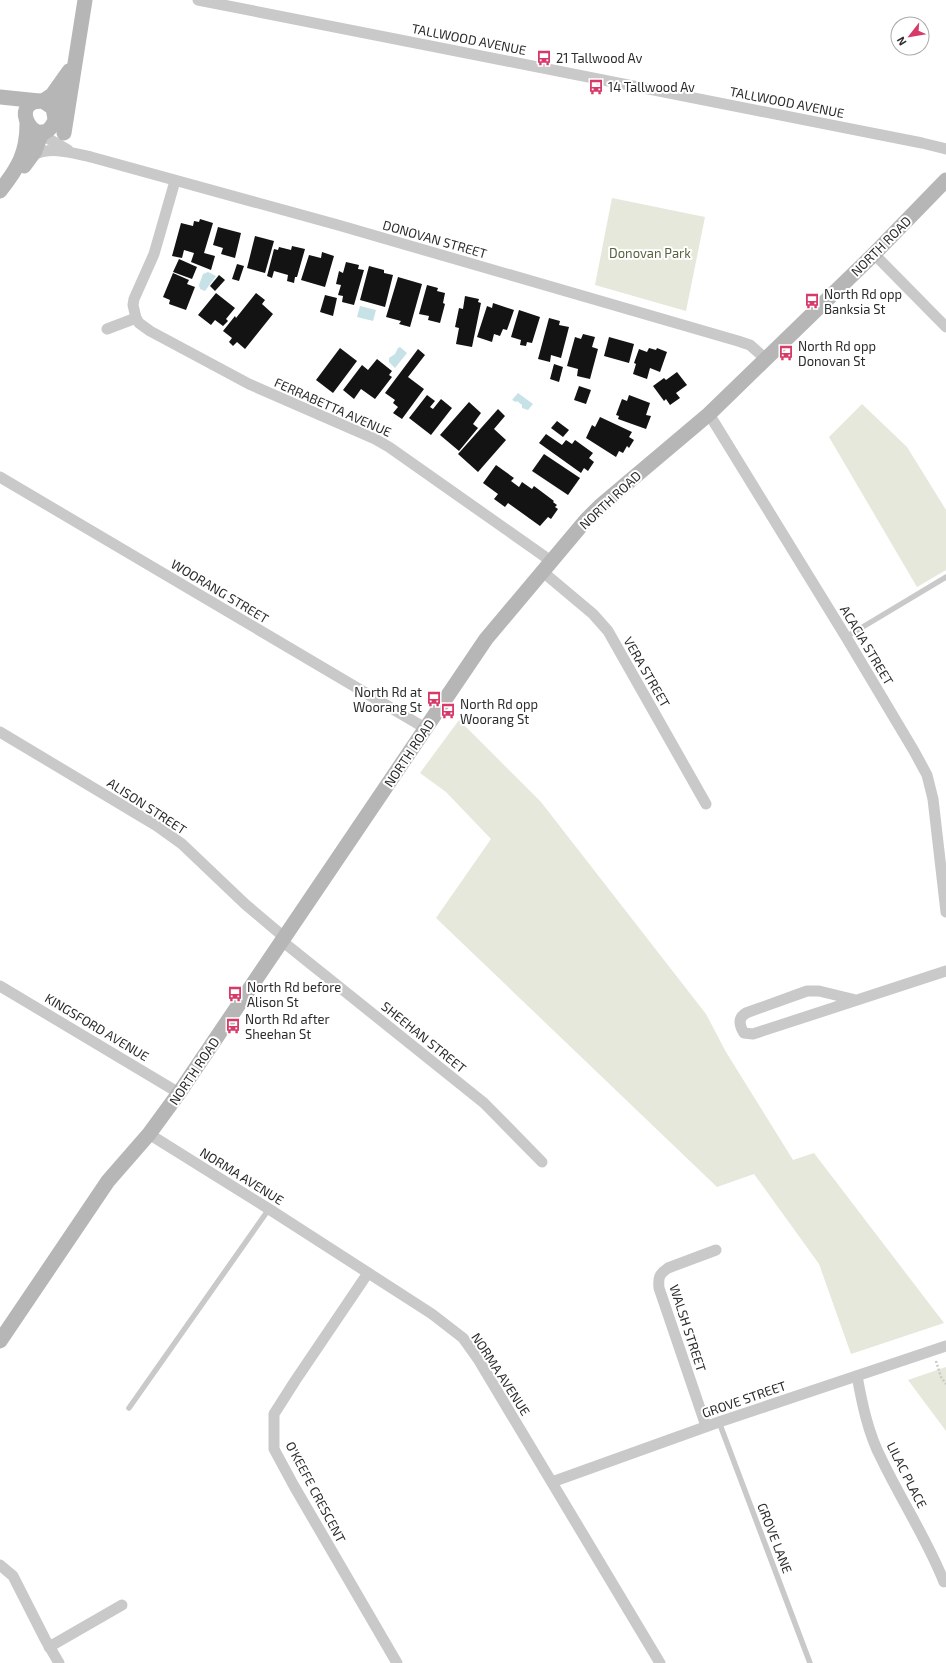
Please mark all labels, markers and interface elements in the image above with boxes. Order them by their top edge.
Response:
north arrow [890,16,930,56]
street label: TALLWOOD AVENUE [410,20,528,58]
text: N [893,35,909,48]
bus stop icon: 21 Tallwood Av [535,49,553,67]
place label: 21 Tallwood Av [556,50,642,66]
bus stop icon: 14 Tallwood Av [587,78,605,96]
place label: 14 Tallwood Av [608,79,695,95]
street label: TALLWOOD AVENUE [728,83,846,121]
street label: NORTH ROAD [848,213,914,279]
street label: DONOVAN STREET [381,216,489,262]
park label: Donovan Park [609,245,691,261]
place label: North Rd opp Banksia St [824,286,902,317]
bus stop icon: North Rd opp Banksia St [803,292,821,310]
place label: North Rd opp Donovan St [798,338,876,369]
bus stop icon: North Rd opp Donovan St [777,344,795,362]
street label: FERRABETTA AVENUE [272,374,394,440]
street label: NORTH ROAD [576,467,644,533]
street label: WOORANG STREET [168,556,272,627]
street label: ACACIA STREET [837,602,897,688]
street label: VERA STREET [620,634,674,711]
place label: North Rd at Woorang St [353,684,422,715]
bus stop icon: North Rd at Woorang St [425,690,443,708]
place label: North Rd opp Woorang St [460,696,538,727]
bus stop icon: North Rd opp Woorang St [439,702,457,720]
street label: NORTH ROAD [380,716,438,790]
street label: ALISON STREET [104,774,190,838]
place label: North Rd before Alison St [247,979,341,1010]
bus stop icon: North Rd before Alison St [226,985,244,1003]
street label: KINGSFORD AVENUE [42,990,152,1064]
street label: SHEEHAN STREET [378,998,470,1076]
place label: North Rd after Sheehan St [245,1011,330,1042]
bus stop icon: North Rd after Sheehan St [224,1017,242,1035]
street label: NORTH ROAD [165,1034,223,1108]
street label: NORMA AVENUE [197,1144,287,1208]
street label: WALSH STREET [666,1282,710,1374]
street label: NORMA AVENUE [468,1330,534,1418]
street label: GROVE STREET [700,1377,789,1421]
street label: O'KEEFE CRESCENT [283,1439,350,1546]
street label: LILAC PLACE [883,1439,931,1511]
street label: GROVE LANE [754,1501,796,1575]

